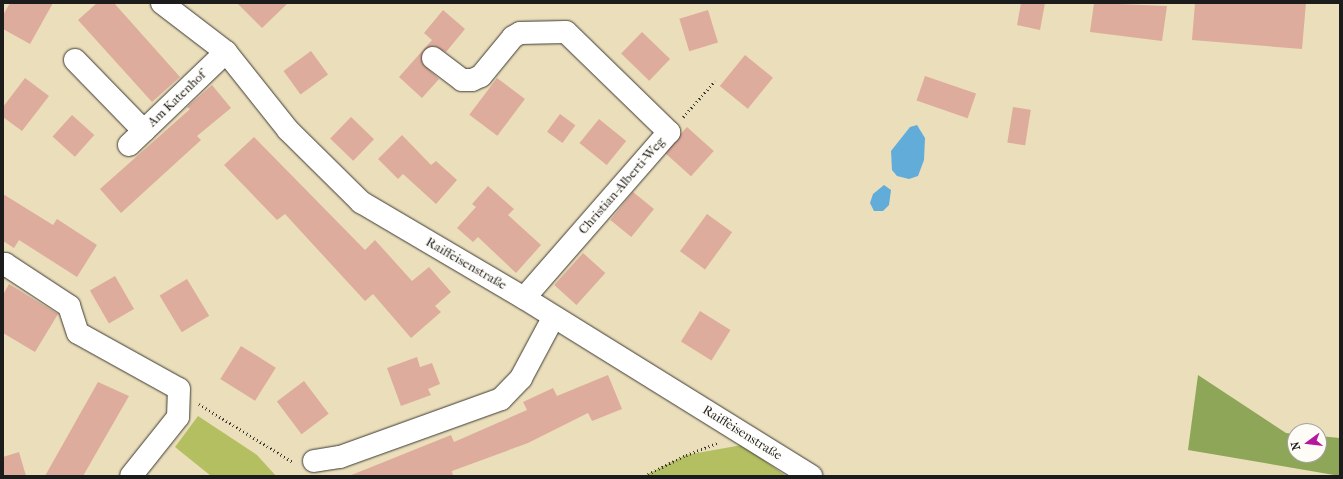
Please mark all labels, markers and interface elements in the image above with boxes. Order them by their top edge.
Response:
street label: Am Katenhof [145,68,209,130]
street label: Christian-Alberti-Weg [576,134,668,238]
street label: Raiffeisenstraße [423,235,509,293]
street label: Raiffeisenstraße [699,402,785,464]
north arrow [1287,423,1327,463]
text: N [1289,440,1303,452]

